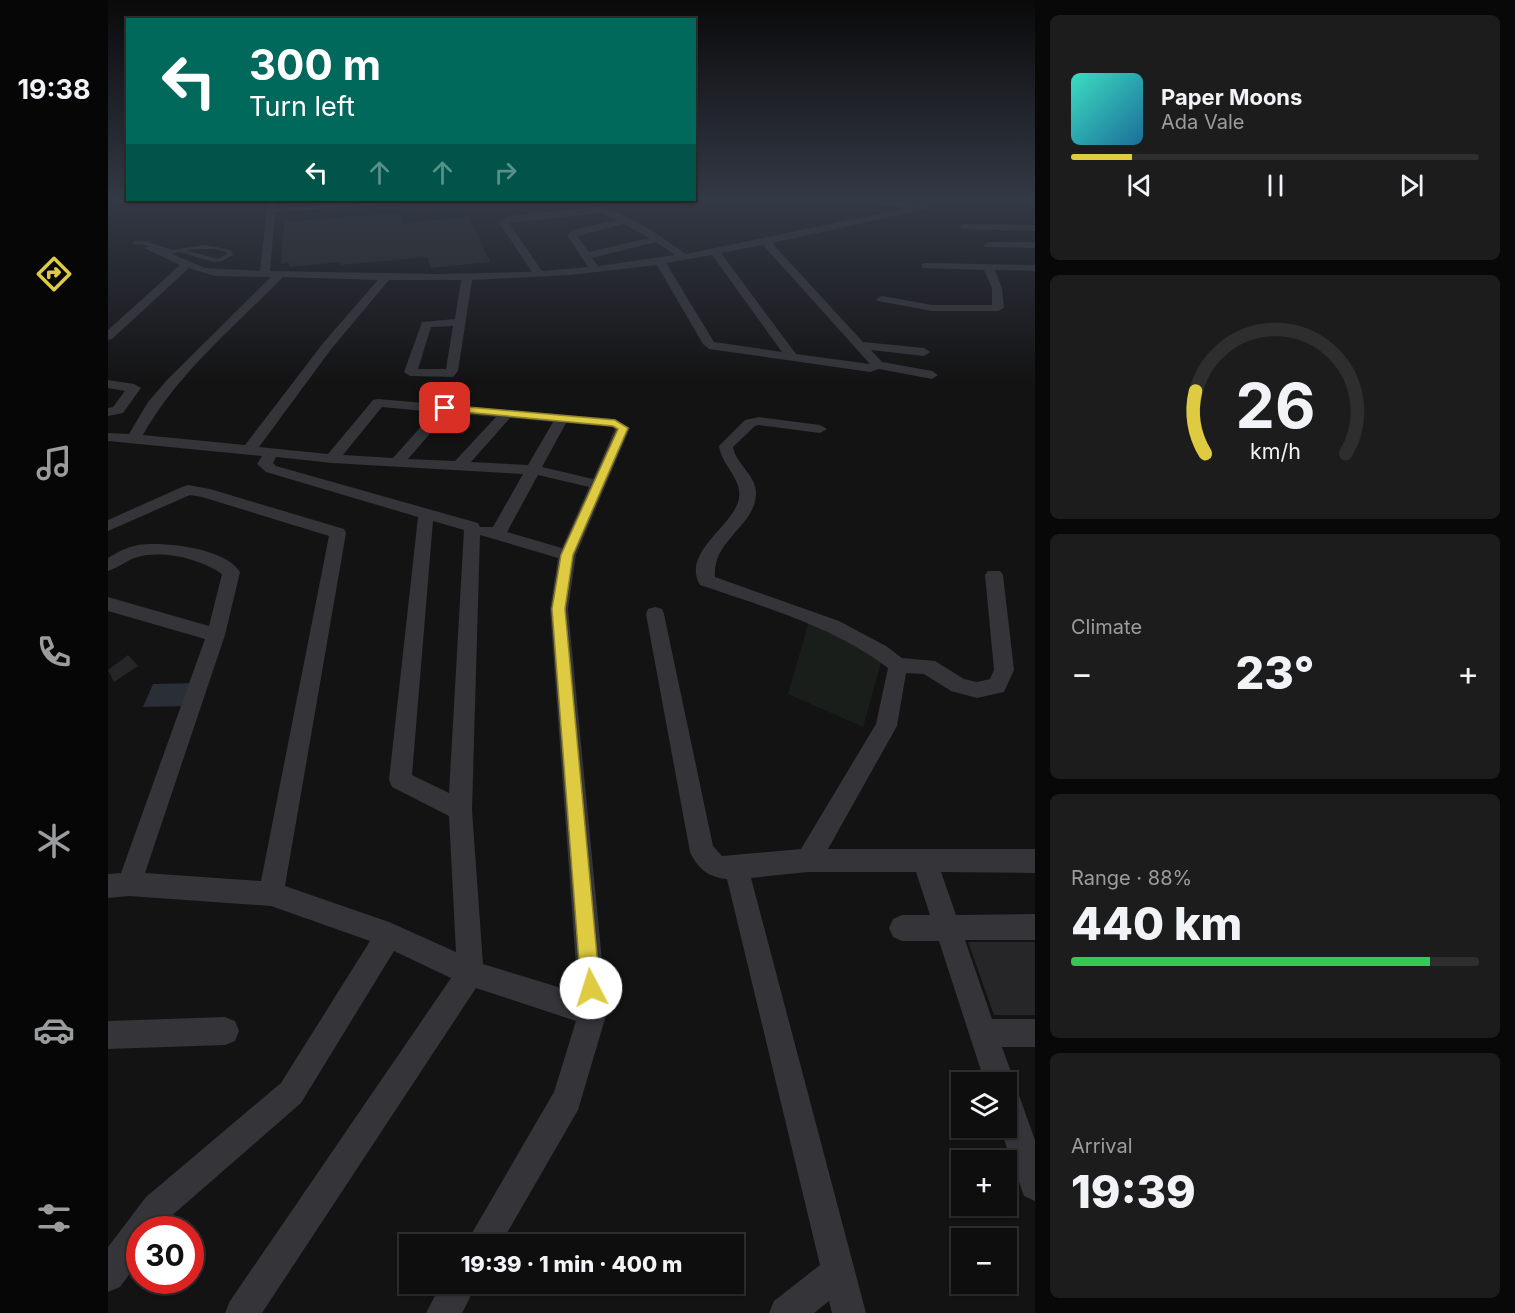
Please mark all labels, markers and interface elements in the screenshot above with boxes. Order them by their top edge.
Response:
text: 300 m [249,39,381,90]
icon: left [150,42,228,120]
text: 19:38 [17,73,91,106]
text: Paper Moons [1161,84,1302,110]
text: Turn left [249,90,355,123]
text: Ada Vale [1161,110,1244,134]
icon: left [300,156,333,189]
icon: ahead [363,156,396,189]
icon: ahead [426,156,459,189]
icon: right [489,156,522,189]
icon: previous [1123,169,1156,202]
icon: pause [1259,169,1292,202]
icon: next [1395,169,1428,202]
icon: directions [33,253,75,295]
text: 26 [1235,368,1315,443]
pin [419,382,470,433]
icon: arrive [428,391,461,424]
text: km/h [1250,438,1300,464]
icon: music [33,442,75,484]
text: Climate [1071,615,1142,639]
icon: phone [33,631,75,673]
text: 23° [1236,645,1314,700]
text: − [1071,653,1093,693]
text: + [1457,653,1479,693]
icon: climate [33,820,75,862]
text: Range · 88% [1071,866,1192,890]
text: 440 km [1071,896,1242,951]
position arrow [559,956,623,1020]
icon: car [33,1009,75,1051]
map controls [951,1072,1017,1294]
button: layers [951,1072,1017,1138]
text: Arrival [1071,1134,1133,1158]
button: + [951,1150,1017,1216]
text: 19:39 [1071,1164,1196,1219]
icon: filters [33,1197,75,1239]
speed limit sign: 30 [126,1216,204,1294]
button: − [951,1228,1017,1294]
text: 19:39 · 1 min · 400 m [461,1251,682,1277]

